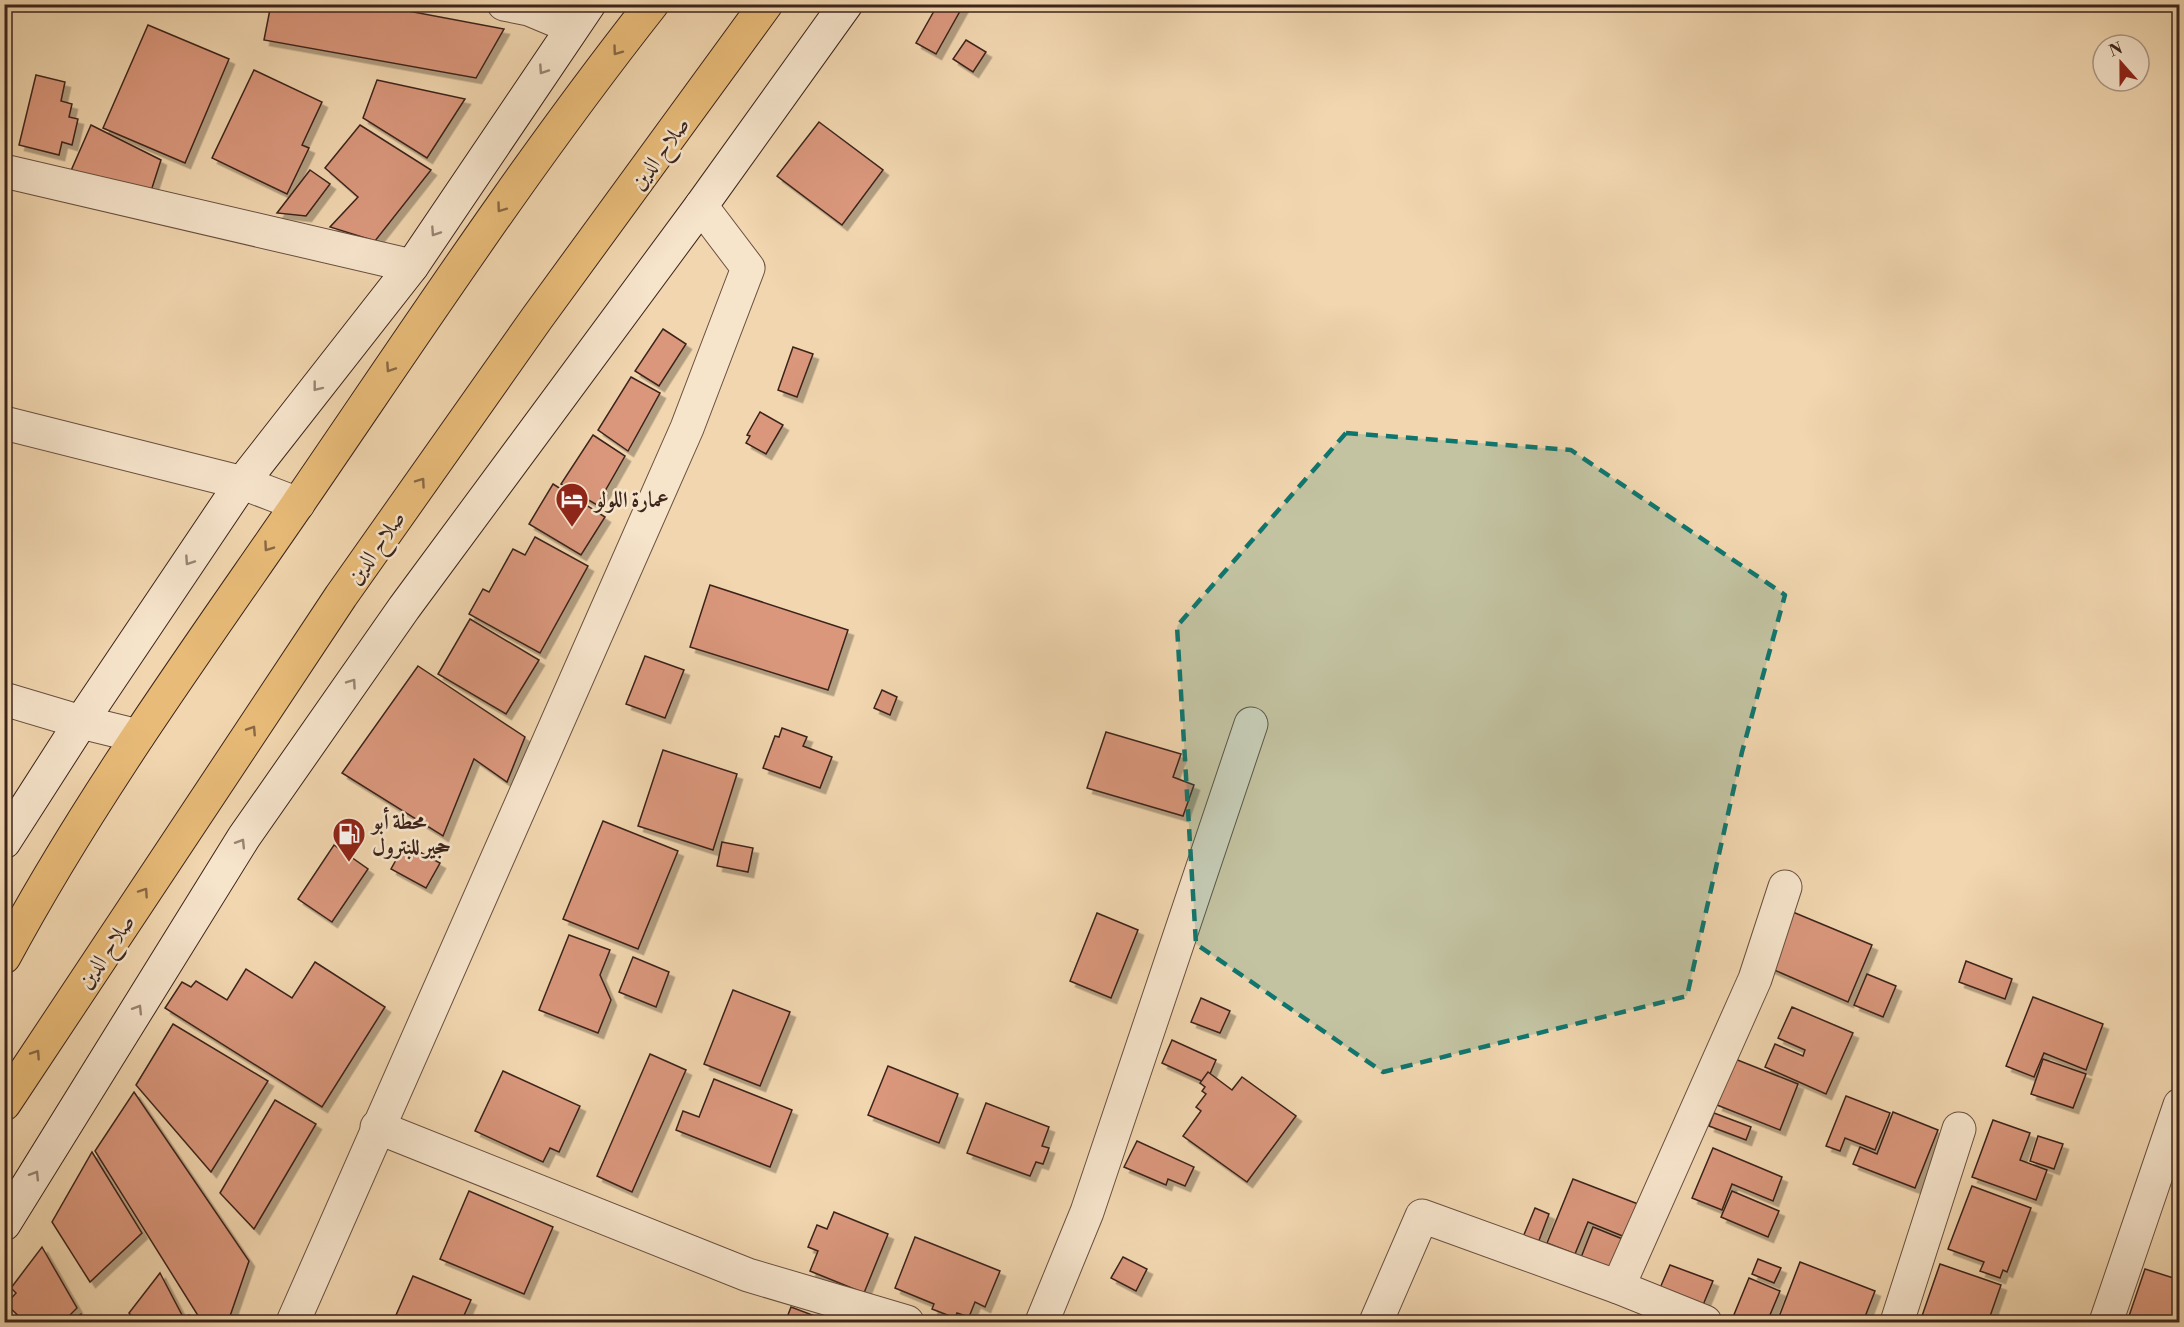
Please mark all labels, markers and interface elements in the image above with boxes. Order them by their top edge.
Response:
north arrow [2091,33,2151,93]
text: N [2106,38,2126,62]
one-way arrow [613,44,624,55]
one-way arrow [539,64,551,74]
street label: صلاح الدين [625,112,700,199]
one-way arrow [497,201,508,212]
one-way arrow [431,225,442,236]
one-way arrow [386,362,397,373]
one-way arrow [314,381,325,392]
one-way arrow [414,477,425,488]
hotel icon: عمارة اللولو [554,481,590,528]
place label: عمارة اللولو [593,487,669,514]
street label: صلاح الدين [341,506,415,593]
one-way arrow [264,540,275,551]
one-way arrow [185,554,196,565]
one-way arrow [345,678,356,689]
one-way arrow [245,726,257,736]
place label: محطة أبو حجير للبترول [370,806,451,861]
fuel station icon: محطة أبو حجير للبترول [331,816,367,863]
one-way arrow [233,839,245,849]
one-way arrow [137,888,149,898]
street label: صلاح الدين [72,910,145,997]
one-way arrow [131,1005,143,1015]
one-way arrow [29,1050,40,1061]
one-way arrow [28,1171,40,1181]

